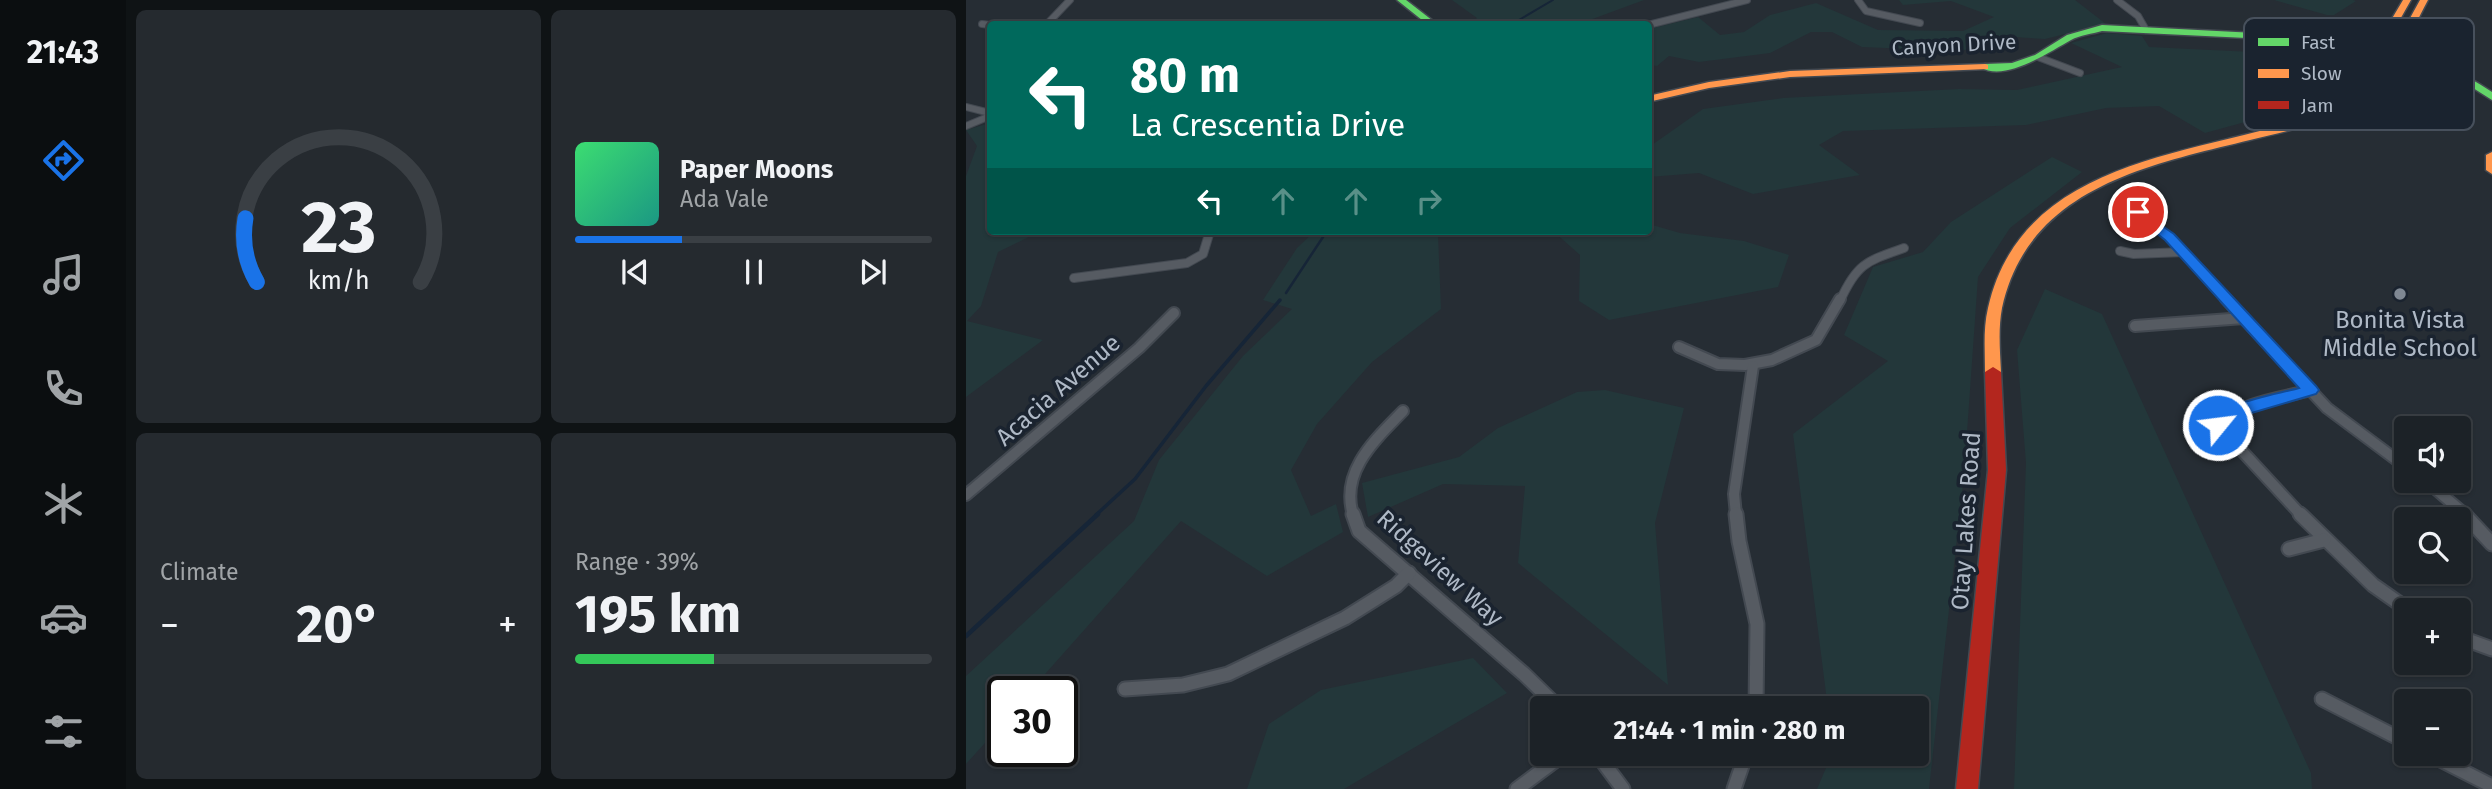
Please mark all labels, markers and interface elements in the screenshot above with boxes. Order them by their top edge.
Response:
legend [2244,18,2474,130]
street label: Canyon Drive [1891,29,2017,61]
text: Fast [2301,31,2335,54]
text: 21:43 [27,33,99,71]
text: 80 m [1130,46,1240,105]
icon: left [1015,49,1106,140]
text: Slow [2301,62,2342,85]
text: Jam [2301,94,2333,117]
text: La Crescentia Drive [1130,106,1405,144]
icon: directions [39,136,88,185]
text: Paper Moons [680,154,833,185]
icon: left [1191,182,1229,220]
icon: ahead [1264,182,1302,220]
icon: ahead [1337,182,1375,220]
icon: right [1410,182,1448,220]
pin [2108,182,2168,242]
text: 23 [301,185,376,272]
text: Ada Vale [680,185,769,213]
icon: arrive [2119,193,2157,231]
icon: music [39,250,88,299]
icon: previous [616,253,654,291]
icon: pause [735,253,773,291]
icon: next [854,253,892,291]
text: km/h [308,266,369,296]
marker: Bonita Vista Middle School [2392,286,2408,302]
place label: Bonita Vista Middle School [2323,306,2477,362]
street label: Acacia Avenue [990,328,1126,452]
icon: phone [39,364,88,413]
position arrow [2181,388,2255,462]
map controls [2394,416,2471,766]
button: sound [2394,416,2471,493]
street label: Otay Lakes Road [1946,431,1986,611]
icon: climate [39,479,88,528]
street label: Ridgeview Way [1371,504,1509,632]
button: search [2394,507,2471,584]
text: Range · 39% [575,548,699,576]
text: Climate [160,558,239,586]
text: 195 km [575,583,741,646]
icon: car [39,593,88,642]
text: 20° [296,593,381,656]
button: + [2394,598,2471,675]
text: − [160,602,179,648]
text: + [498,602,517,648]
speed limit sign: 30 [987,676,1078,767]
button: − [2394,689,2471,766]
icon: filters [39,707,88,756]
text: 21:44 · 1 min · 280 m [1614,715,1845,746]

